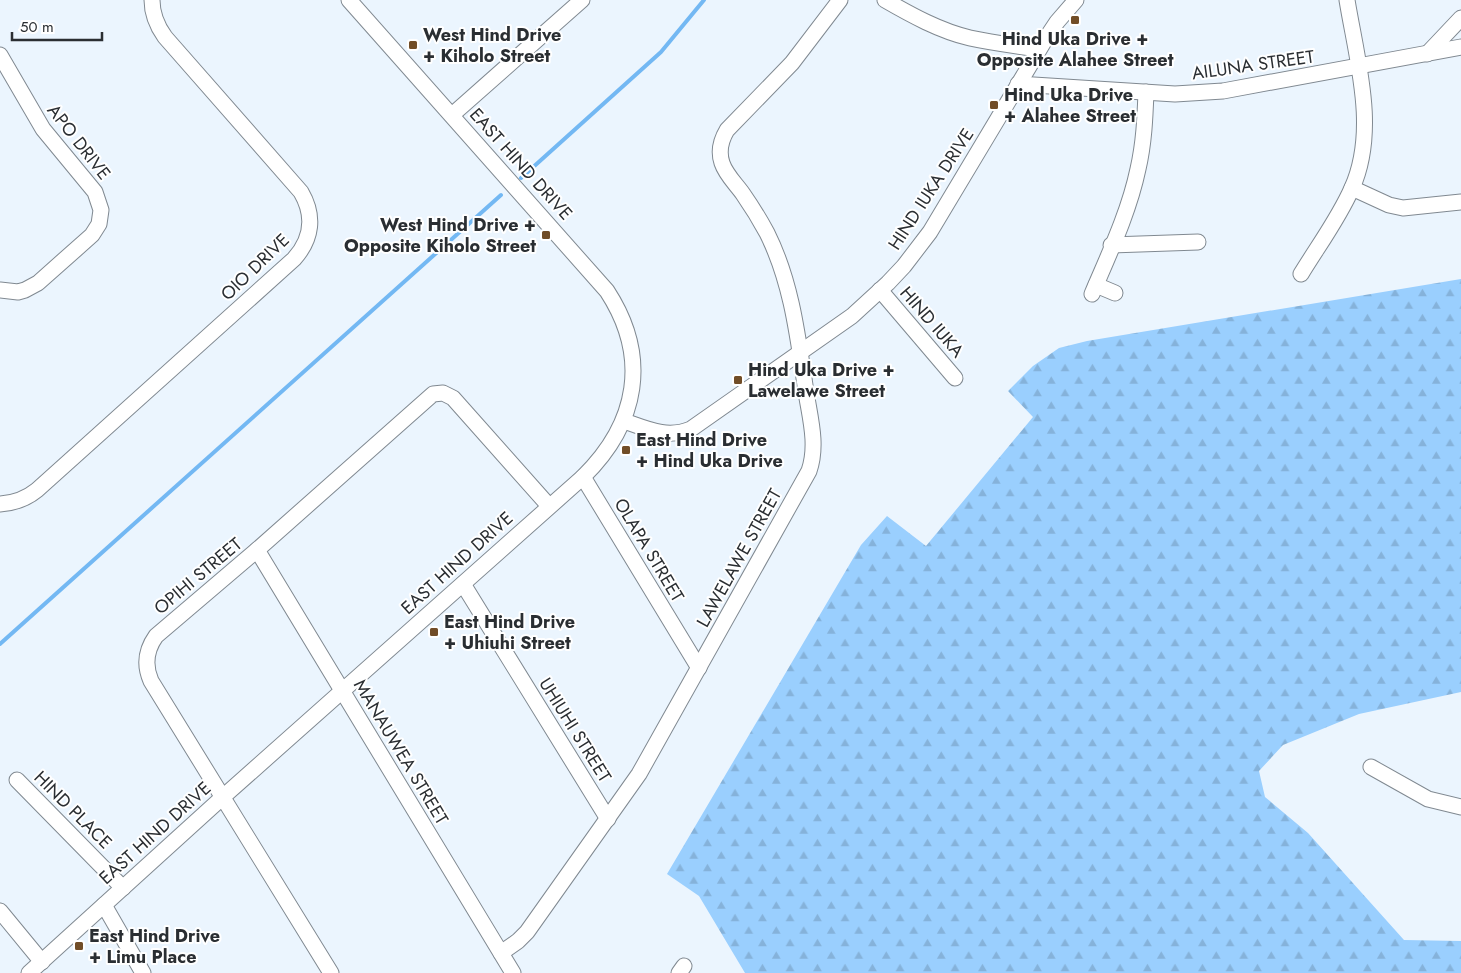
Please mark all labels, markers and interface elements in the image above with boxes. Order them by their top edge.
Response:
scale bar [12,10,102,42]
marker: Hind Uka Drive + Opposite Alahee Street [1069,14,1081,26]
text: 50 m [20,16,54,38]
place label: West Hind Drive + Kiholo Street [423,22,561,69]
place label: Hind Uka Drive + Opposite Alahee Street [977,26,1174,73]
marker: West Hind Drive + Kiholo Street [407,39,419,51]
street label: AILUNA STREET [1190,43,1317,86]
place label: Hind Uka Drive + Alahee Street [1004,82,1136,129]
street label: APO DRIVE [41,99,117,185]
marker: Hind Uka Drive + Alahee Street [988,99,1000,111]
street label: EAST HIND DRIVE [464,102,578,226]
street label: HIND IUKA DRIVE [882,123,980,255]
place label: West Hind Drive + Opposite Kiholo Street [344,212,536,259]
street label: OIO DRIVE [215,228,295,306]
marker: West Hind Drive + Opposite Kiholo Street [540,229,552,241]
street label: HIND IUKA [894,281,970,363]
place label: Hind Uka Drive + Lawelawe Street [748,357,895,404]
marker: Hind Uka Drive + Lawelawe Street [732,374,744,386]
place label: East Hind Drive + Hind Uka Drive [636,427,783,474]
marker: East Hind Drive + Hind Uka Drive [620,444,632,456]
street label: LAWELAWE STREET [690,483,788,632]
street label: OLAPA STREET [608,493,691,607]
street label: EAST HIND DRIVE [395,506,519,620]
street label: OPIHI STREET [148,531,248,621]
place label: East Hind Drive + Uhiuhi Street [444,609,575,656]
marker: East Hind Drive + Uhiuhi Street [428,626,440,638]
street label: UHIUHI STREET [532,673,618,788]
street label: MANAUWEA STREET [347,675,455,830]
street label: HIND PLACE [28,765,118,855]
street label: EAST HIND DRIVE [93,776,217,890]
place label: East Hind Drive + Limu Place [89,923,220,970]
marker: East Hind Drive + Limu Place [73,940,85,952]

